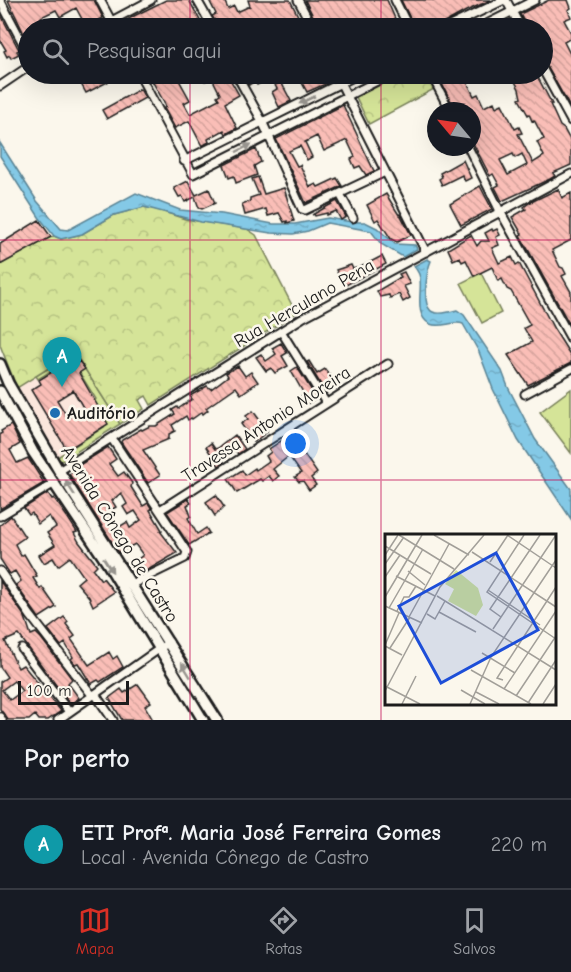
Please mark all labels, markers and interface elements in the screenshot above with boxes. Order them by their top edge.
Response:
search box [18,18,553,84]
icon: search [39,35,72,68]
text: Pesquisar aqui [87,38,222,64]
one-way arrow [299,95,316,104]
north arrow [427,102,481,156]
one-way arrow [235,144,252,153]
street label: Rua Herculano Pena [231,255,378,352]
pin: A [42,338,82,387]
street label: Travessa Antonio Moreira [178,362,354,487]
place label: Auditório [67,403,136,424]
marker: Auditório [48,406,62,420]
your location [281,429,310,458]
street label: Avenida Cônego de Castro [57,442,183,626]
one-way arrow [64,480,75,496]
inset map [385,534,556,705]
one-way arrow [102,557,113,573]
one-way arrow [181,661,191,678]
scale bar [18,678,129,706]
text: 100 m [27,682,71,700]
text: Por perto [24,744,130,774]
text: ETI Profª. Maria José Ferreira Gomes [81,820,441,846]
text: A [38,833,49,856]
text: 220 m [491,833,547,856]
text: Local · Avenida Cônego de Castro [81,846,369,869]
tab: Mapa [76,904,114,958]
tab: Rotas [265,904,302,958]
tab: Salvos [453,904,495,958]

